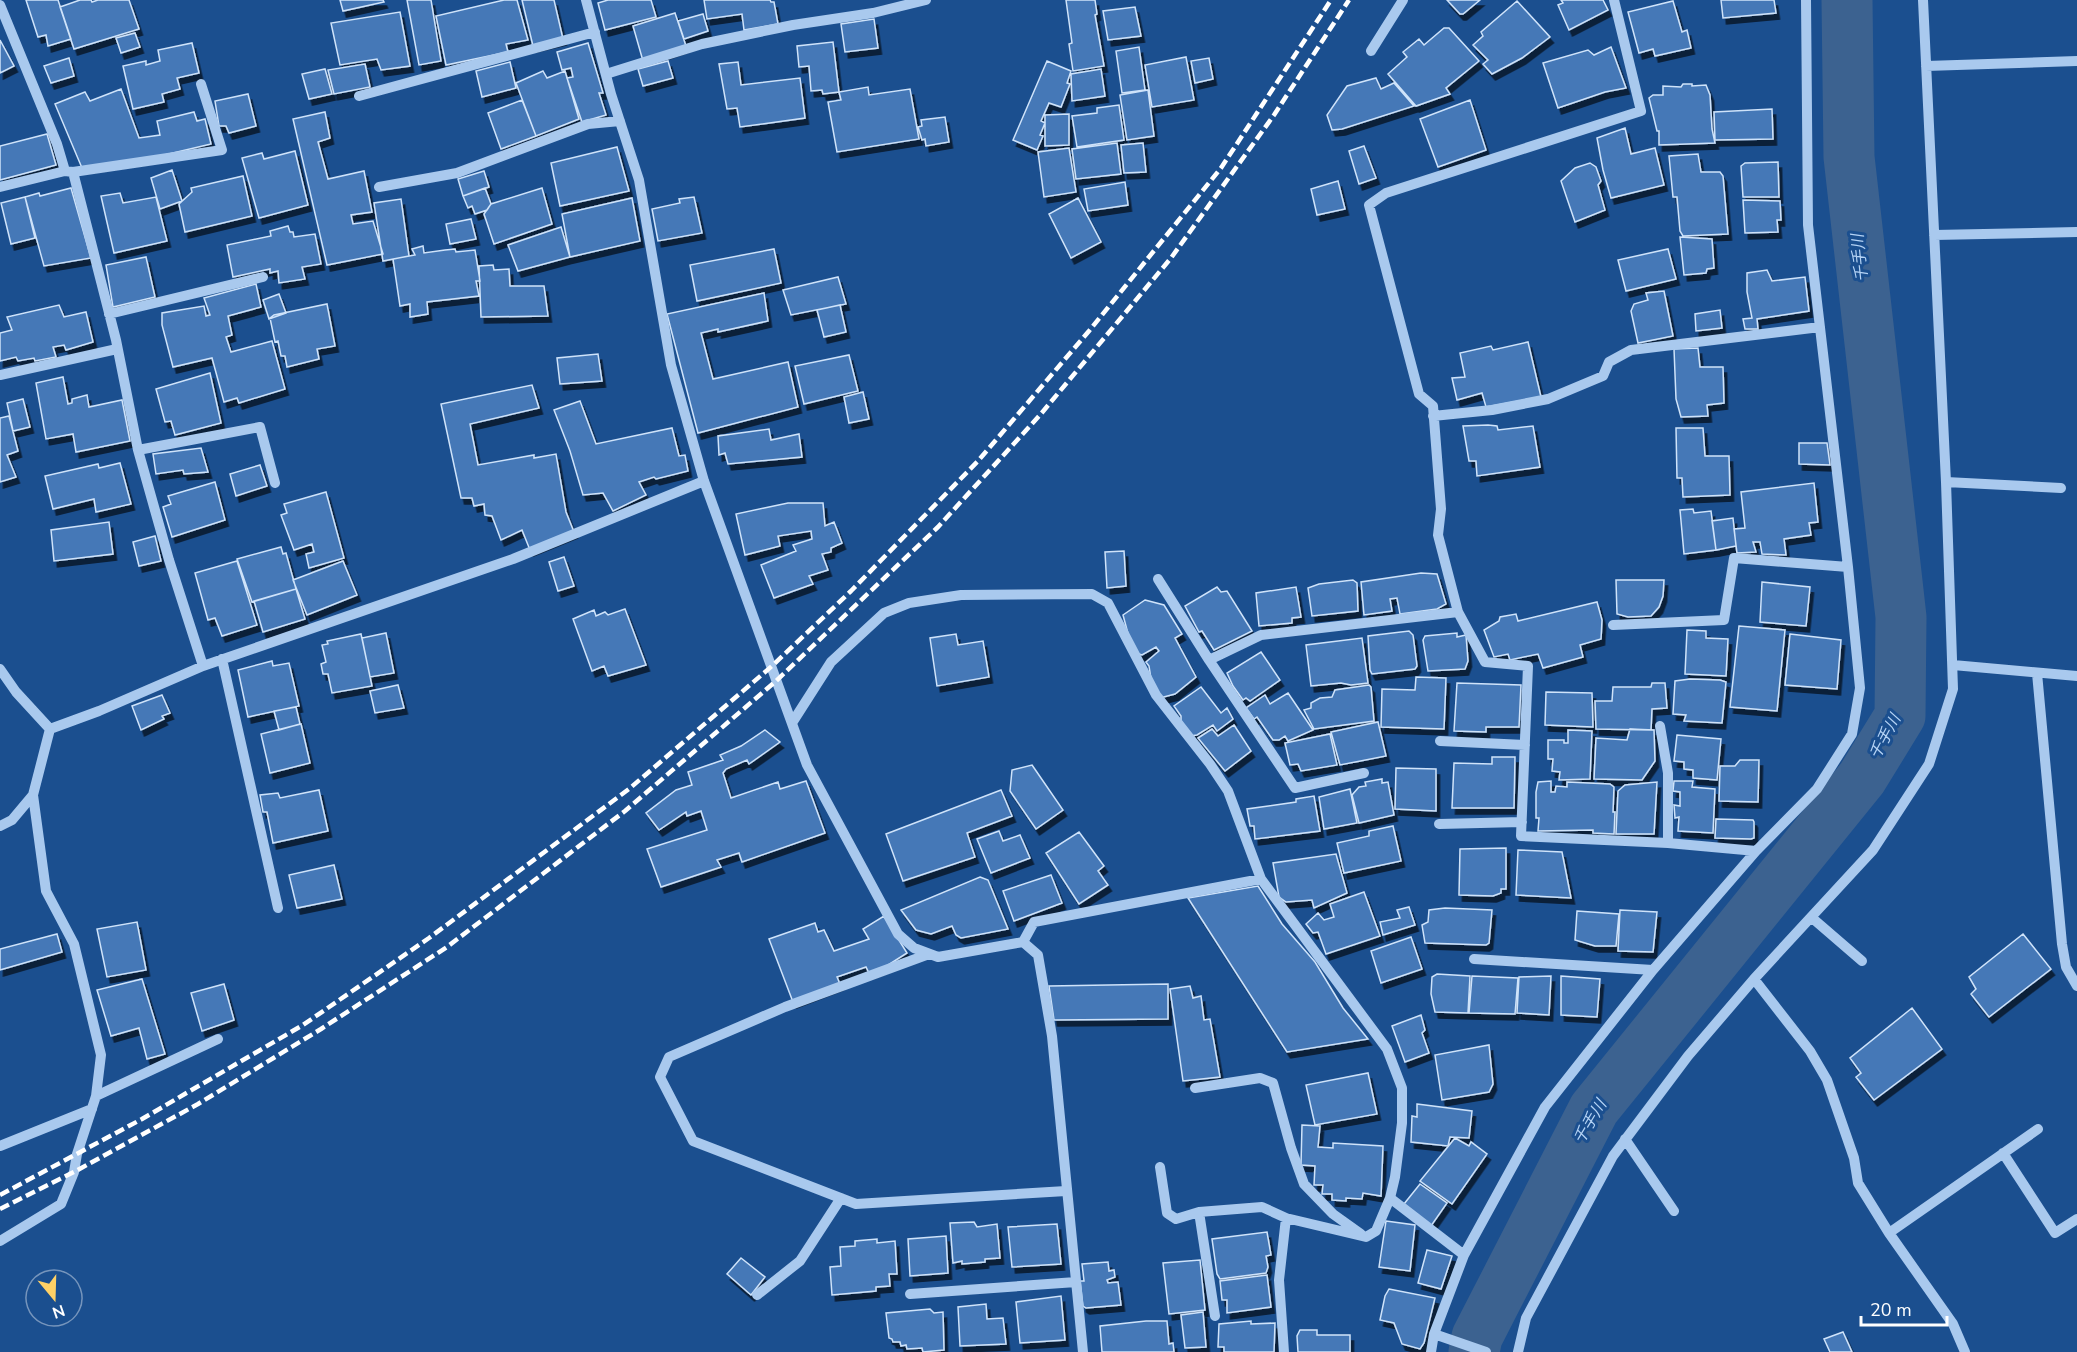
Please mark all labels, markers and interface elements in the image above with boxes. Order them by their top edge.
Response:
water label: 千手川 [1846,231,1873,283]
water label: 千手川 [1864,709,1907,763]
water label: 千手川 [1568,1094,1613,1148]
north arrow [24,1268,84,1328]
scale bar [1861,1289,1946,1327]
text: 20 m [1870,1298,1912,1322]
text: N [49,1299,68,1324]

